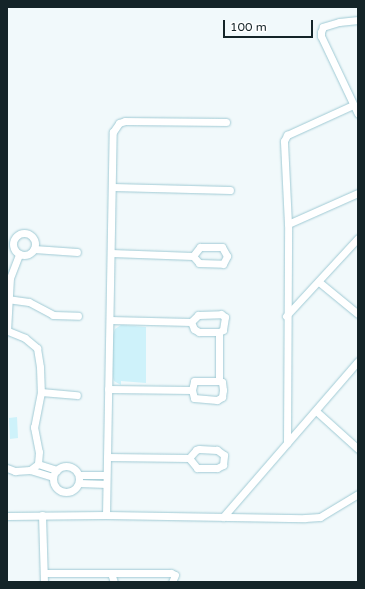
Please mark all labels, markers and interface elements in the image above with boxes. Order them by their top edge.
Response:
scale bar [225,12,315,38]
text: 100 m [230,20,267,34]

